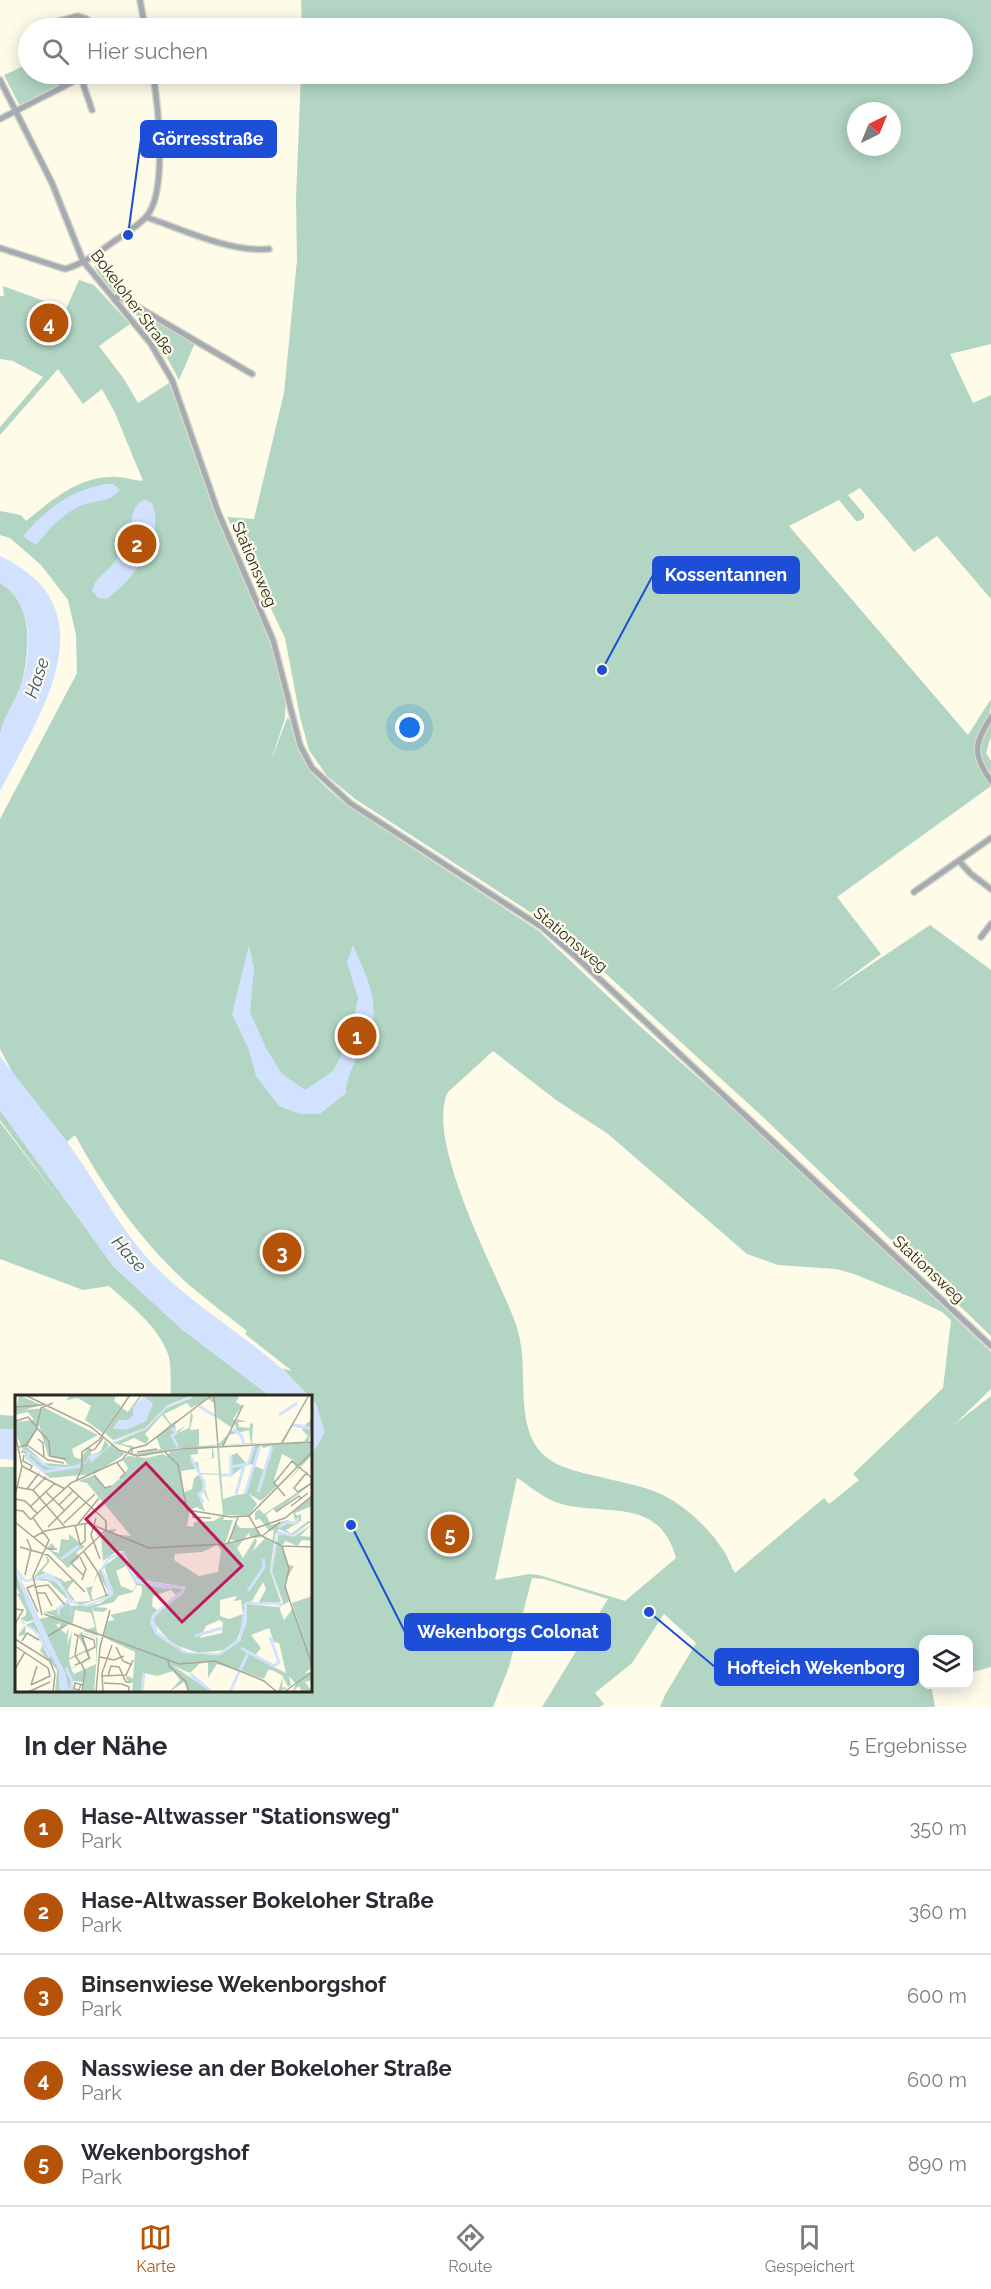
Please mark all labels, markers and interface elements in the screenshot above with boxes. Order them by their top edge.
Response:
search box [18,18,973,84]
icon: search [39,35,72,68]
text: Hier suchen [87,38,208,64]
north arrow [847,102,901,156]
callout: Görresstraße [141,121,276,157]
text: Görresstraße [152,128,264,149]
street label: Bokeloher Straße [87,246,178,359]
pin: 4 [29,300,68,346]
street label: Stationsweg [228,519,281,610]
pin: 2 [118,522,156,566]
callout: Kossentannen [653,557,799,593]
text: Kossentannen [665,564,787,585]
water label: Hase [20,655,53,701]
your location [395,713,424,742]
street label: Stationsweg [530,903,612,976]
pin: 1 [338,1014,376,1058]
pin: 3 [262,1230,302,1274]
water label: Hase [108,1231,151,1276]
street label: Stationsweg [889,1231,968,1307]
inset map [15,1395,312,1692]
pin: 5 [430,1512,470,1556]
callout: Wekenborgs Colonat [405,1614,610,1650]
text: Wekenborgs Colonat [417,1621,599,1642]
map controls [919,1635,973,1689]
button: layers [919,1635,973,1689]
callout: Hofteich Wekenborg [715,1649,918,1685]
text: Hofteich Wekenborg [727,1657,905,1678]
text: In der Nähe [24,1731,167,1761]
text: 5 Ergebnisse [849,1734,967,1758]
text: Hase-Altwasser "Stationsweg" [81,1803,400,1829]
text: 1 [39,1816,48,1840]
text: 350 m [910,1816,967,1840]
text: Park [81,1829,122,1853]
text: Hase-Altwasser Bokeloher Straße [81,1887,434,1913]
text: 2 [38,1900,49,1924]
text: 360 m [909,1900,967,1924]
text: Park [81,1913,122,1937]
text: Binsenwiese Wekenborgshof [81,1971,386,1997]
text: 3 [38,1984,49,2008]
text: 600 m [907,1984,967,2008]
text: Park [81,1997,122,2021]
text: Nasswiese an der Bokeloher Straße [81,2055,452,2081]
text: 4 [38,2068,49,2092]
text: 600 m [907,2068,967,2092]
text: Park [81,2081,122,2105]
text: Wekenborgshof [81,2139,249,2165]
text: 5 [38,2152,49,2176]
text: 890 m [908,2152,967,2176]
text: Park [81,2165,122,2189]
tab: Karte [136,2221,176,2276]
tab: Route [448,2221,492,2276]
tab: Gespeichert [765,2221,855,2276]

